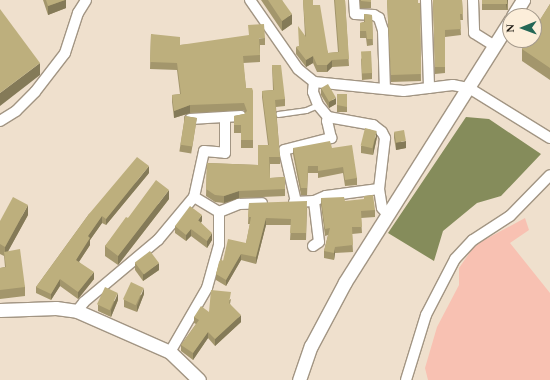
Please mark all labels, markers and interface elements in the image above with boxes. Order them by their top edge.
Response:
north arrow [502,8,542,48]
text: N [502,24,519,33]

